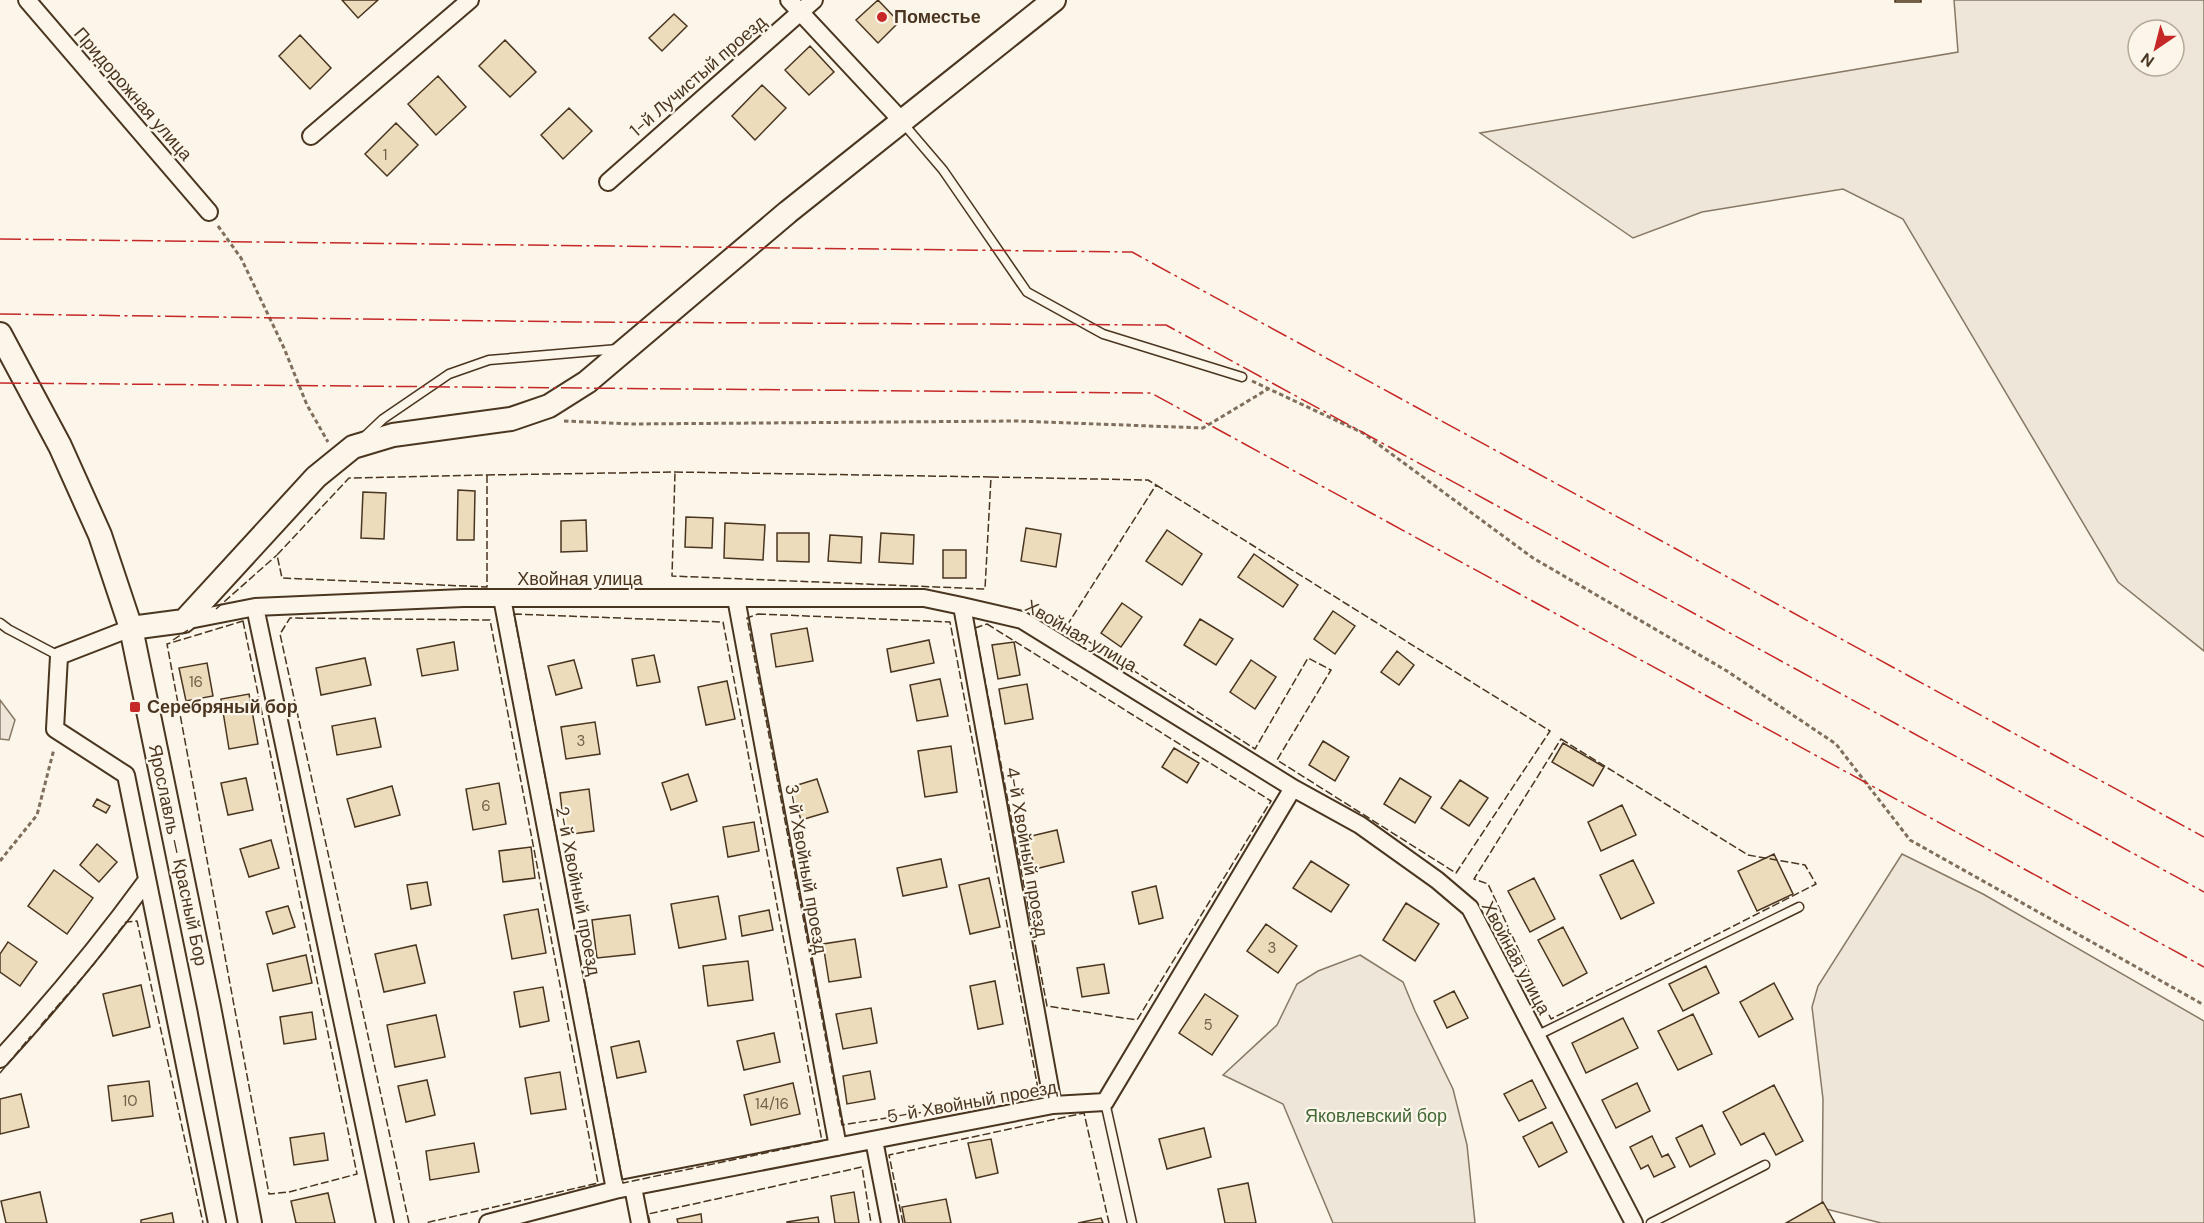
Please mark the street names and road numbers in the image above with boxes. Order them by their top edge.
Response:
street label: 1-й Лучистый проезд [625,10,772,142]
street label: Придорожная улица [68,22,198,167]
street label: Хвойная улица [517,567,644,591]
street label: Хвойная улица [1021,594,1142,678]
street label: Ярославль — Красный Бор [143,742,213,968]
street label: 4-й Хвойный проезд [1000,765,1054,939]
street label: 3-й Хвойный проезд [779,782,833,956]
street label: 2-й Хвойный проезд [550,804,606,978]
street label: Хвойная улица [1476,897,1556,1020]
street label: 5-й Хвойный проезд [885,1075,1059,1129]

